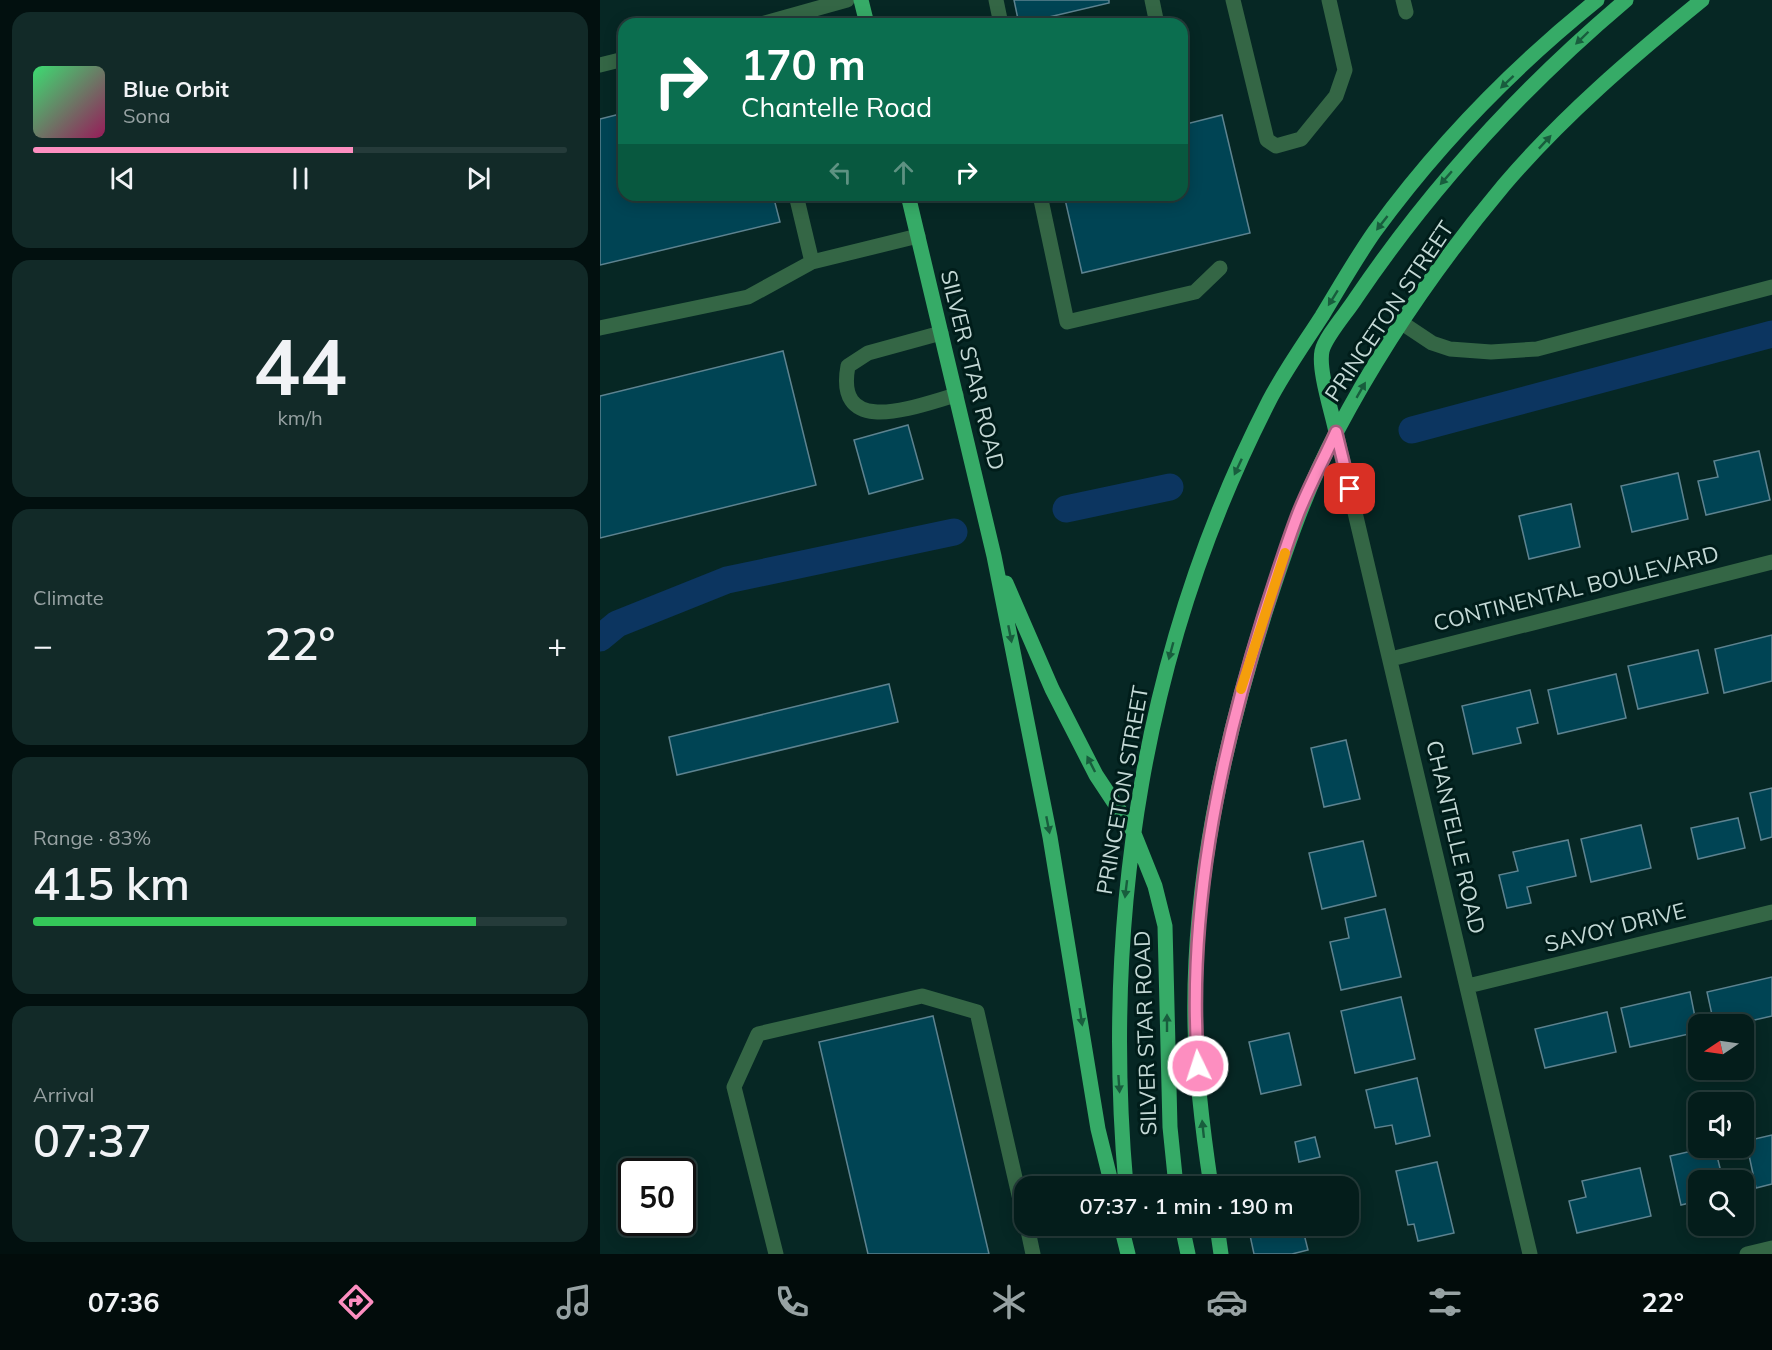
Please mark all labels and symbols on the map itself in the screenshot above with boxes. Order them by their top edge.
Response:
one-way arrow [1576,31,1590,45]
one-way arrow [1500,75,1515,89]
one-way arrow [1537,135,1551,149]
one-way arrow [1440,170,1453,185]
street label: PRINCETON STREET [1318,215,1460,407]
one-way arrow [1377,215,1389,230]
street label: SILVER STAR ROAD [935,267,1011,473]
one-way arrow [1327,290,1338,306]
one-way arrow [1355,382,1366,398]
one-way arrow [1233,459,1242,476]
pin [1324,463,1375,514]
street label: CONTINENTAL BOULEVARD [1430,539,1722,637]
one-way arrow [1006,624,1015,643]
one-way arrow [1166,641,1176,660]
street label: PRINCETON STREET [1090,683,1154,897]
street label: CHANTELLE ROAD [1420,737,1492,937]
one-way arrow [1086,756,1095,773]
one-way arrow [1044,816,1053,835]
one-way arrow [1121,880,1131,899]
street label: SAVOY DRIVE [1542,896,1688,958]
street label: SILVER STAR ROAD [1127,930,1163,1136]
one-way arrow [1077,1008,1086,1027]
one-way arrow [1162,1014,1172,1033]
north arrow [1688,1014,1754,1080]
position arrow [1166,1034,1230,1098]
one-way arrow [1115,1075,1124,1094]
one-way arrow [1198,1119,1208,1138]
speed limit sign: 50 [618,1158,696,1236]

